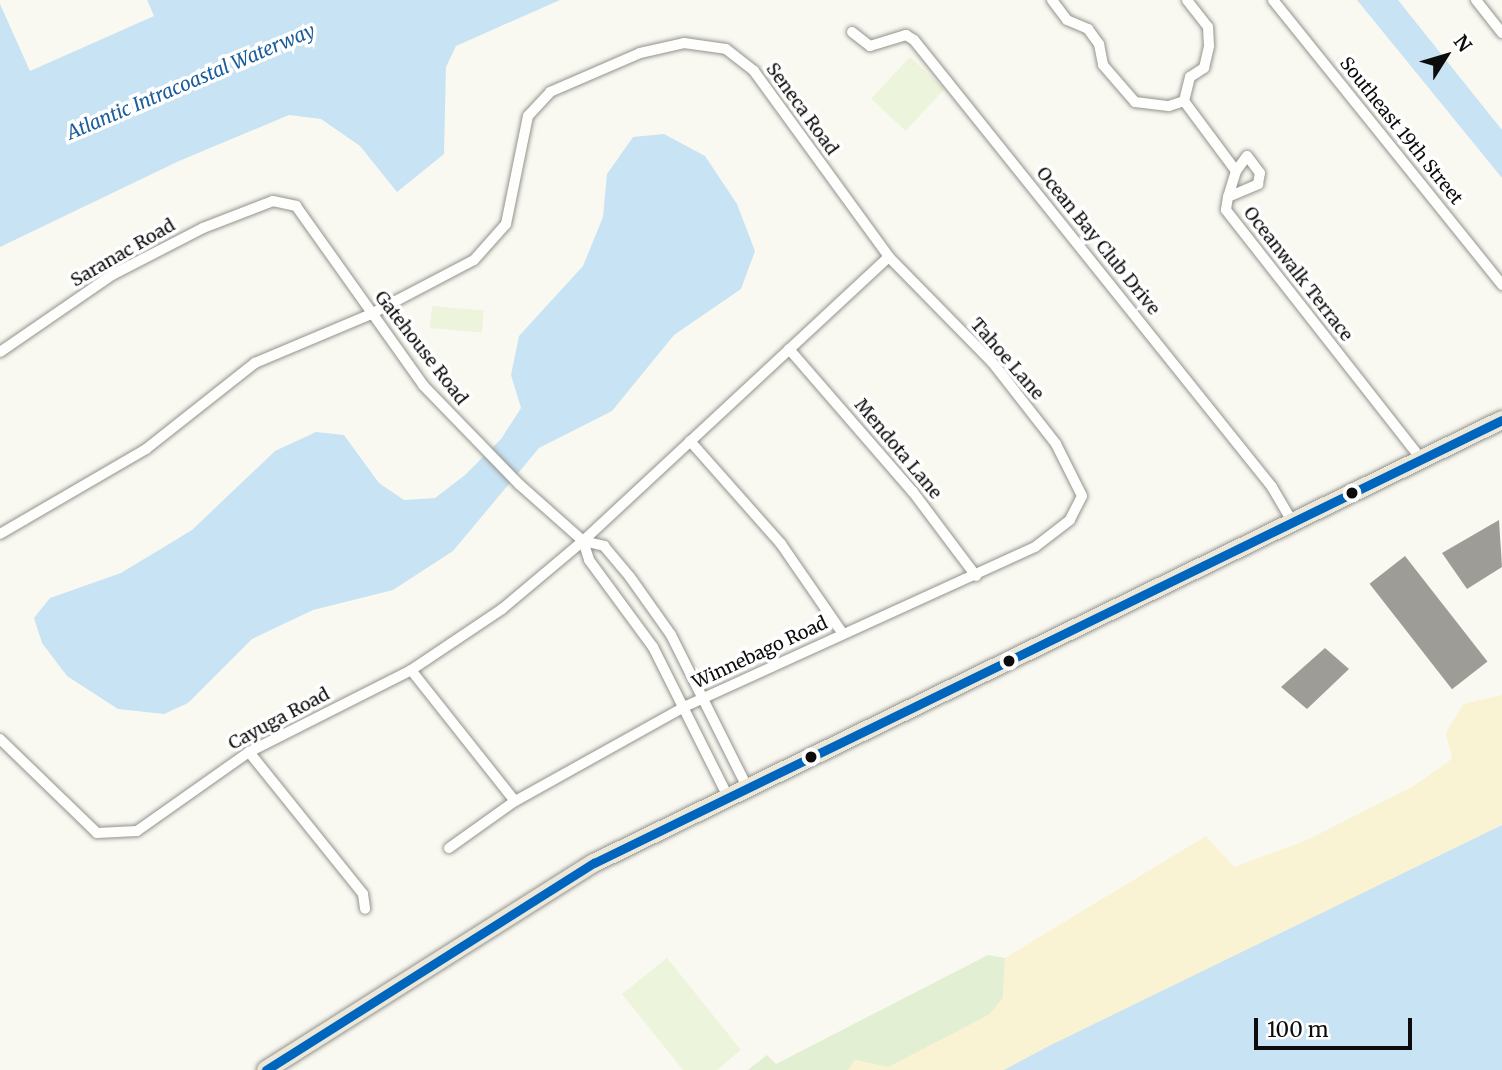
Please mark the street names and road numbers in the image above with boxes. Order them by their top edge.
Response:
street label: Southeast 19th Street [1335,53,1467,209]
street label: Seneca Road [761,59,843,159]
street label: Ocean Bay Club Drive [1032,163,1164,319]
street label: Oceanwalk Terrace [1239,202,1357,346]
street label: Saranac Road [67,214,179,292]
street label: Gatehouse Road [370,287,472,409]
street label: Tahoe Lane [966,314,1048,404]
street label: Mendota Lane [850,394,946,504]
street label: Winnebago Road [689,612,831,694]
street label: Cayuga Road [225,683,333,755]

